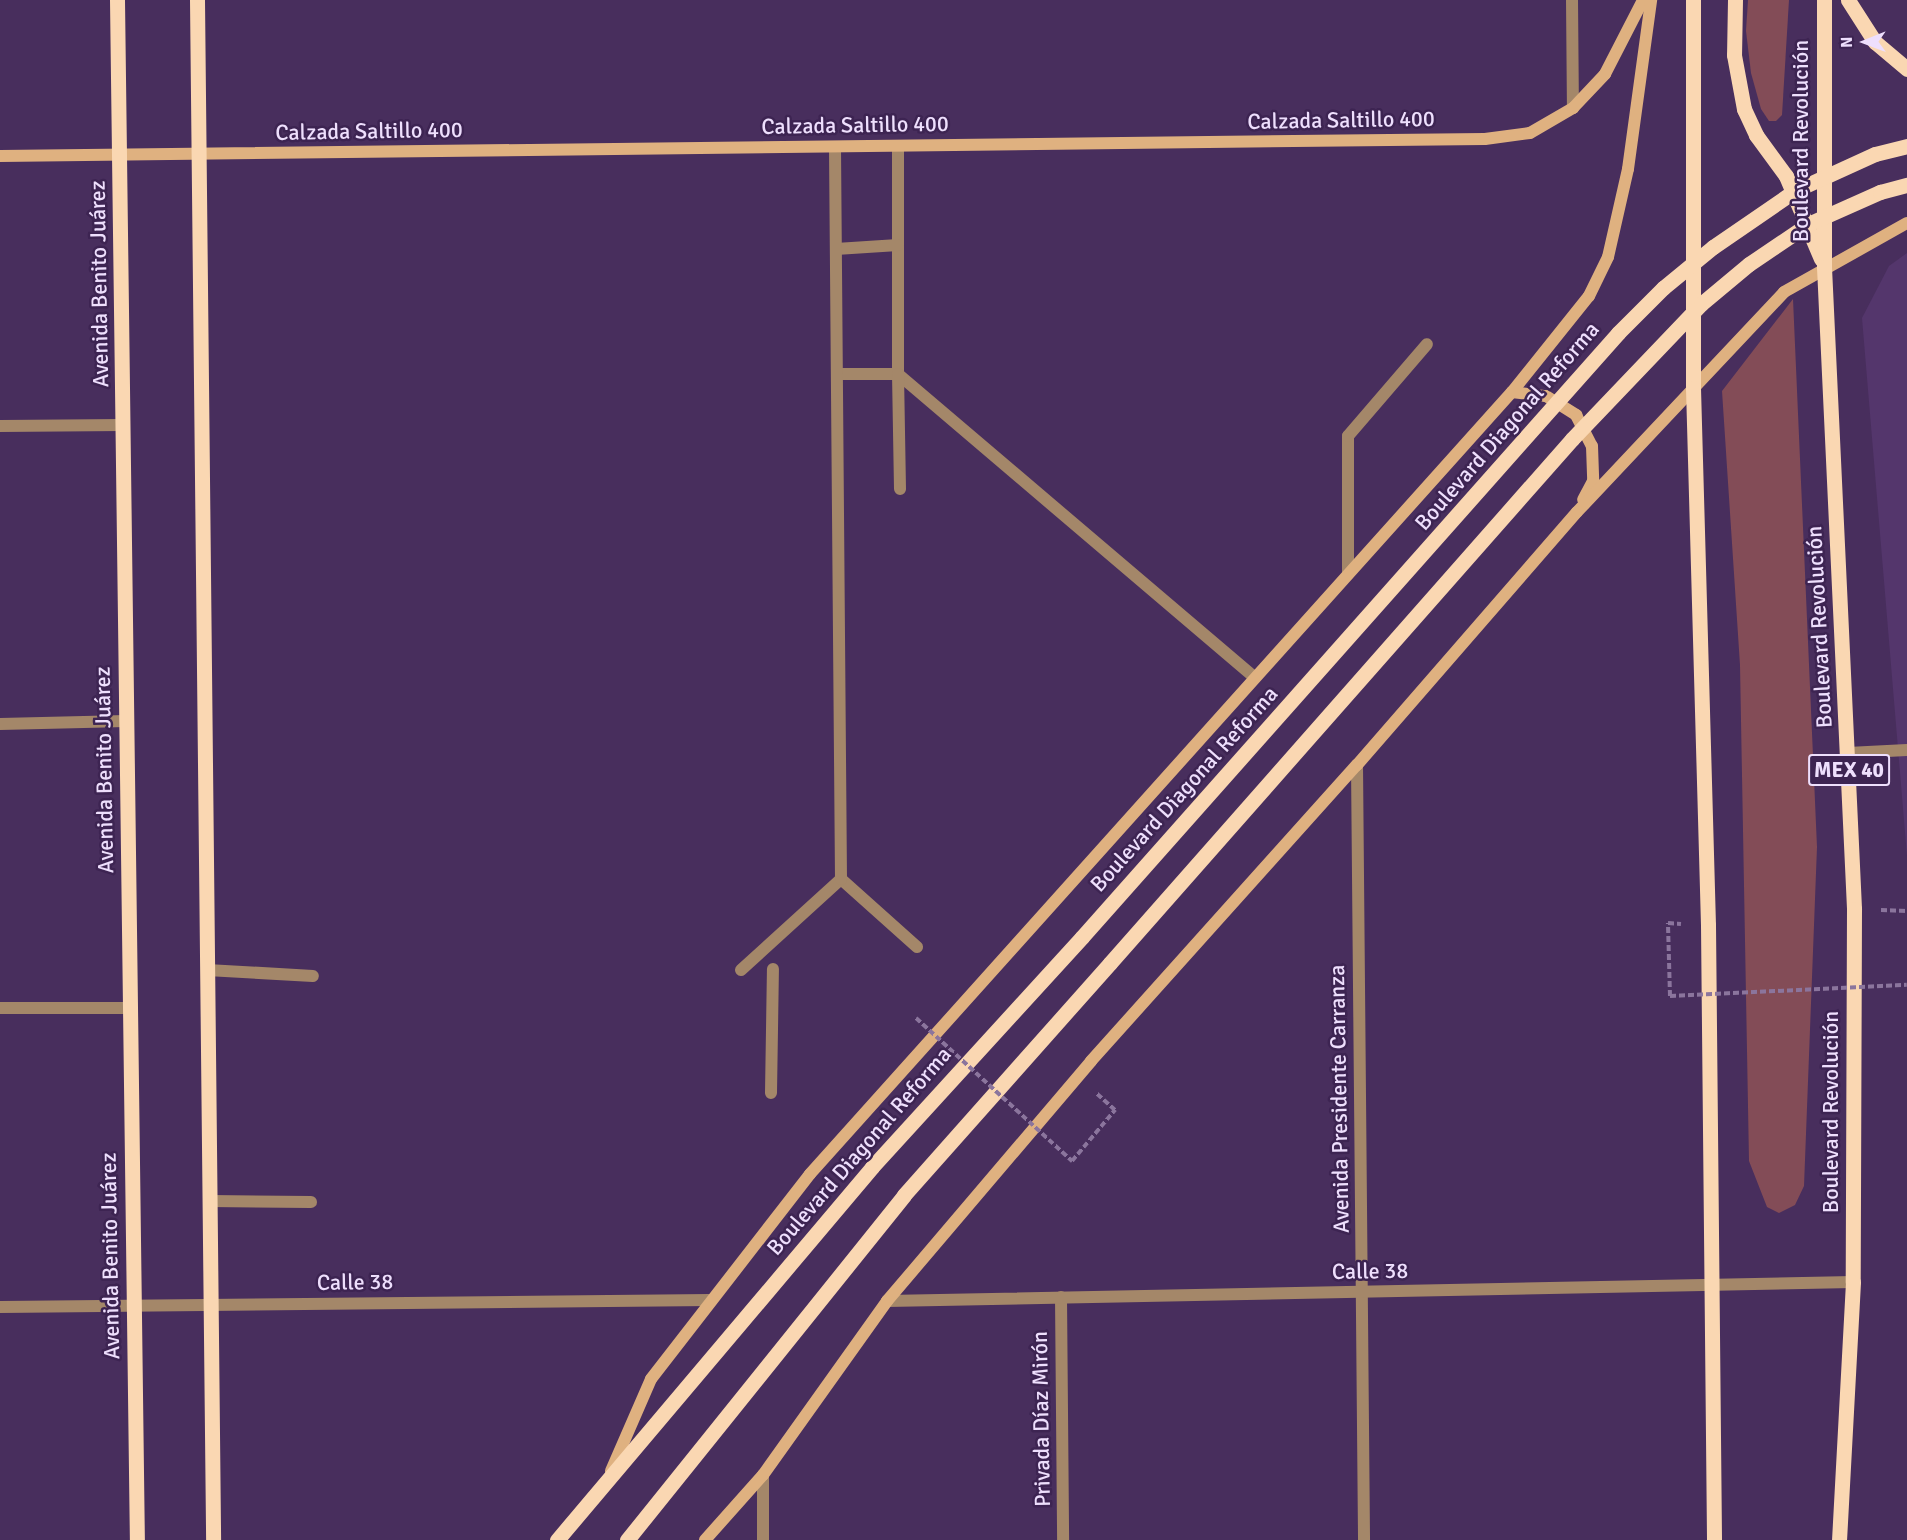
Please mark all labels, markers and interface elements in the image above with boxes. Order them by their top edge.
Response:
north arrow [1835,12,1895,72]
text: N [1837,37,1857,48]
street label: Boulevard Revolución [1788,40,1814,242]
street label: Calzada Saltillo 400 [1247,105,1435,135]
street label: Calzada Saltillo 400 [761,110,949,140]
street label: Calzada Saltillo 400 [275,116,463,146]
street label: Avenida Benito Juárez [84,180,114,388]
street label: Boulevard Diagonal Reforma [1409,316,1605,536]
street label: Boulevard Revolución [1801,525,1837,729]
street label: Avenida Benito Juárez [89,666,119,874]
street label: Boulevard Diagonal Reforma [1085,681,1283,897]
road number: MEX 40 [1807,752,1891,788]
street label: Avenida Presidente Carranza [1323,965,1355,1233]
street label: Boulevard Revolución [1818,1011,1844,1213]
street label: Boulevard Diagonal Reforma [761,1041,957,1261]
street label: Avenida Benito Juárez [95,1152,125,1360]
street label: Calle 38 [1332,1257,1408,1285]
street label: Calle 38 [317,1268,393,1296]
street label: Privada Díaz Mirón [1026,1331,1056,1507]

